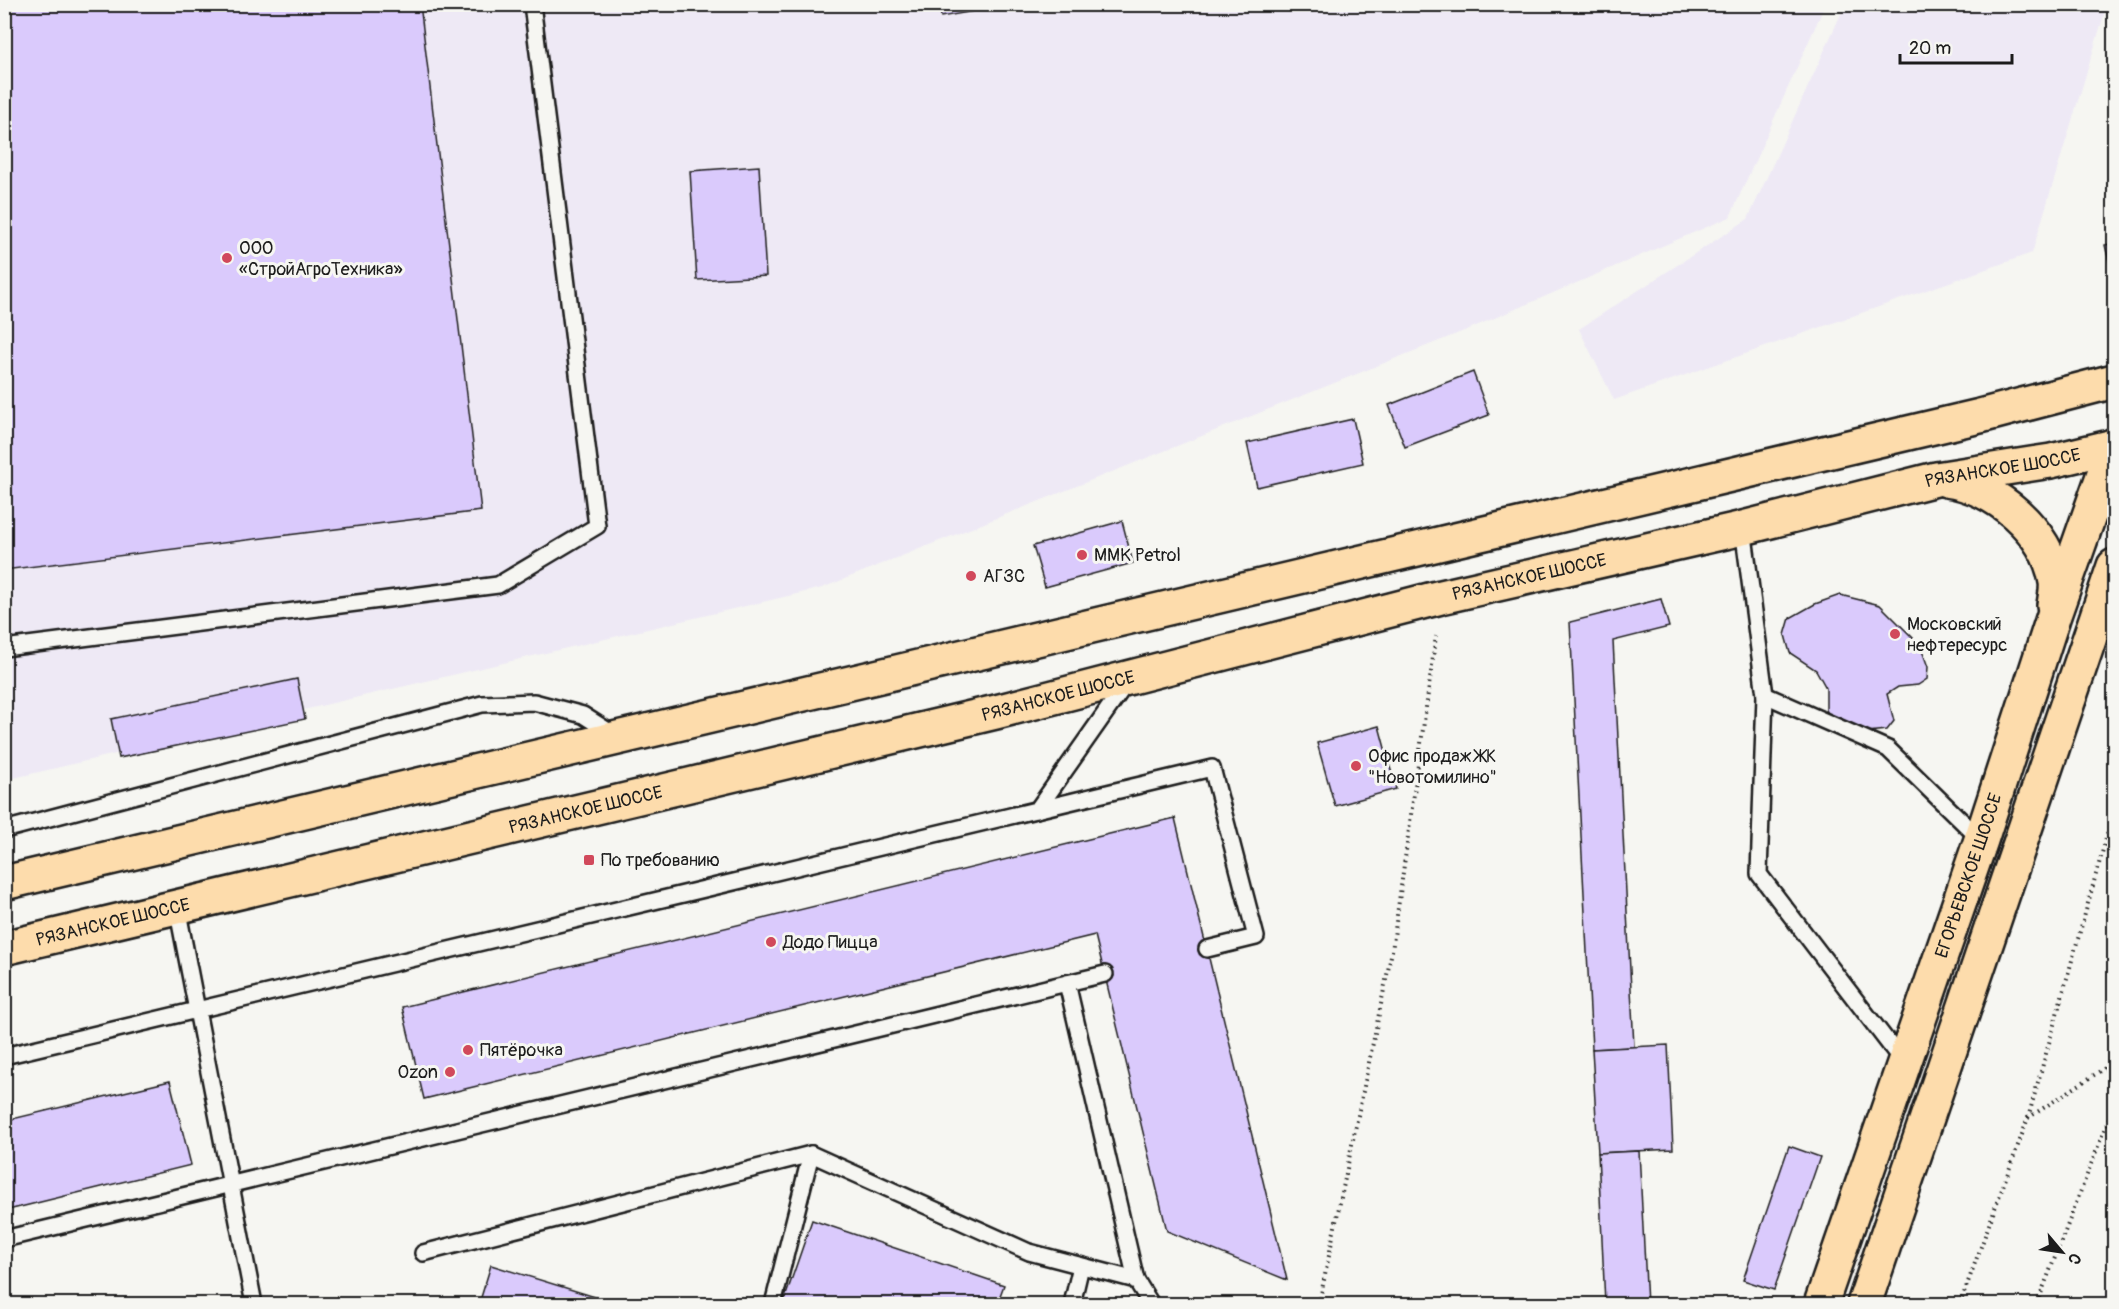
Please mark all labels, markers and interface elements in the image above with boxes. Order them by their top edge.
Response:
scale bar [1900,27,2012,65]
text: 20 m [1909,37,1951,60]
place label: ООО «СтройАгроТехника» [239,237,403,281]
marker: ООО «СтройАгроТехника» [220,251,234,265]
street label: РЯЗАНСКОЕ ШОССЕ [1923,443,2083,493]
place label: MMK Petrol [1094,544,1181,567]
marker: MMK Petrol [1075,548,1089,562]
street label: РЯЗАНСКОЕ ШОССЕ [1450,548,1609,606]
place label: АГЗС [983,565,1025,588]
marker: АГЗС [964,569,978,583]
place label: Московский нефтересурс [1907,613,2007,657]
marker: Московский нефтересурс [1888,627,1902,641]
street label: РЯЗАНСКОЕ ШОССЕ [979,665,1137,727]
place label: Офис продаж ЖК "Новотомилино" [1368,745,1497,789]
marker: Офис продаж ЖК "Новотомилино" [1349,759,1363,773]
street label: РЯЗАНСКОЕ ШОССЕ [507,780,665,839]
street label: ЕГОРЬЕВСКОЕ ШОССЕ [1930,790,2007,961]
place label: По требованию [601,849,720,872]
marker: По требованию [582,853,596,867]
street label: РЯЗАНСКОЕ ШОССЕ [34,893,192,951]
place label: Додо Пицца [782,931,878,954]
marker: Додо Пицца [764,935,778,949]
place label: Пятёрочка [480,1039,563,1062]
marker: Пятёрочка [461,1043,475,1057]
place label: Ozon [398,1061,438,1084]
marker: Ozon [443,1065,457,1079]
north arrow [2032,1222,2092,1282]
text: С [2063,1250,2085,1268]

